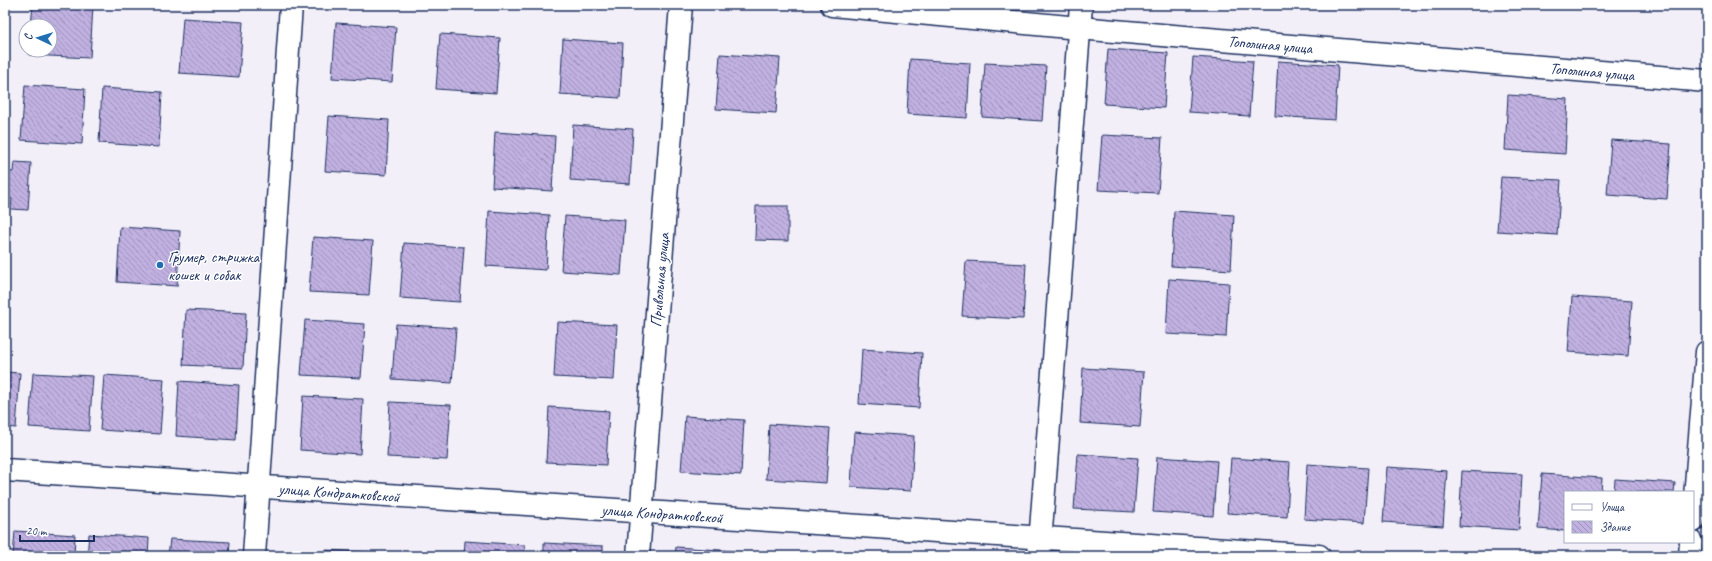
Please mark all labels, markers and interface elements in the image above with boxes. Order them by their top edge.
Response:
north arrow [18,18,58,58]
street label: Тополиная улица [1227,31,1315,59]
text: С [21,33,35,40]
street label: Тополиная улица [1549,58,1637,86]
street label: Привольная улица [646,231,674,328]
place label: Грумер, стрижка кошек и собак [168,247,261,285]
marker: Грумер, стрижка кошек и собак [155,260,165,270]
street label: улица Кондратковской [277,479,401,507]
legend [1564,491,1694,543]
text: Улица [1600,499,1625,515]
street label: улица Кондратковской [600,500,724,528]
scale bar [20,517,94,543]
text: Здание [1600,519,1631,535]
text: 20 m [26,523,48,539]

